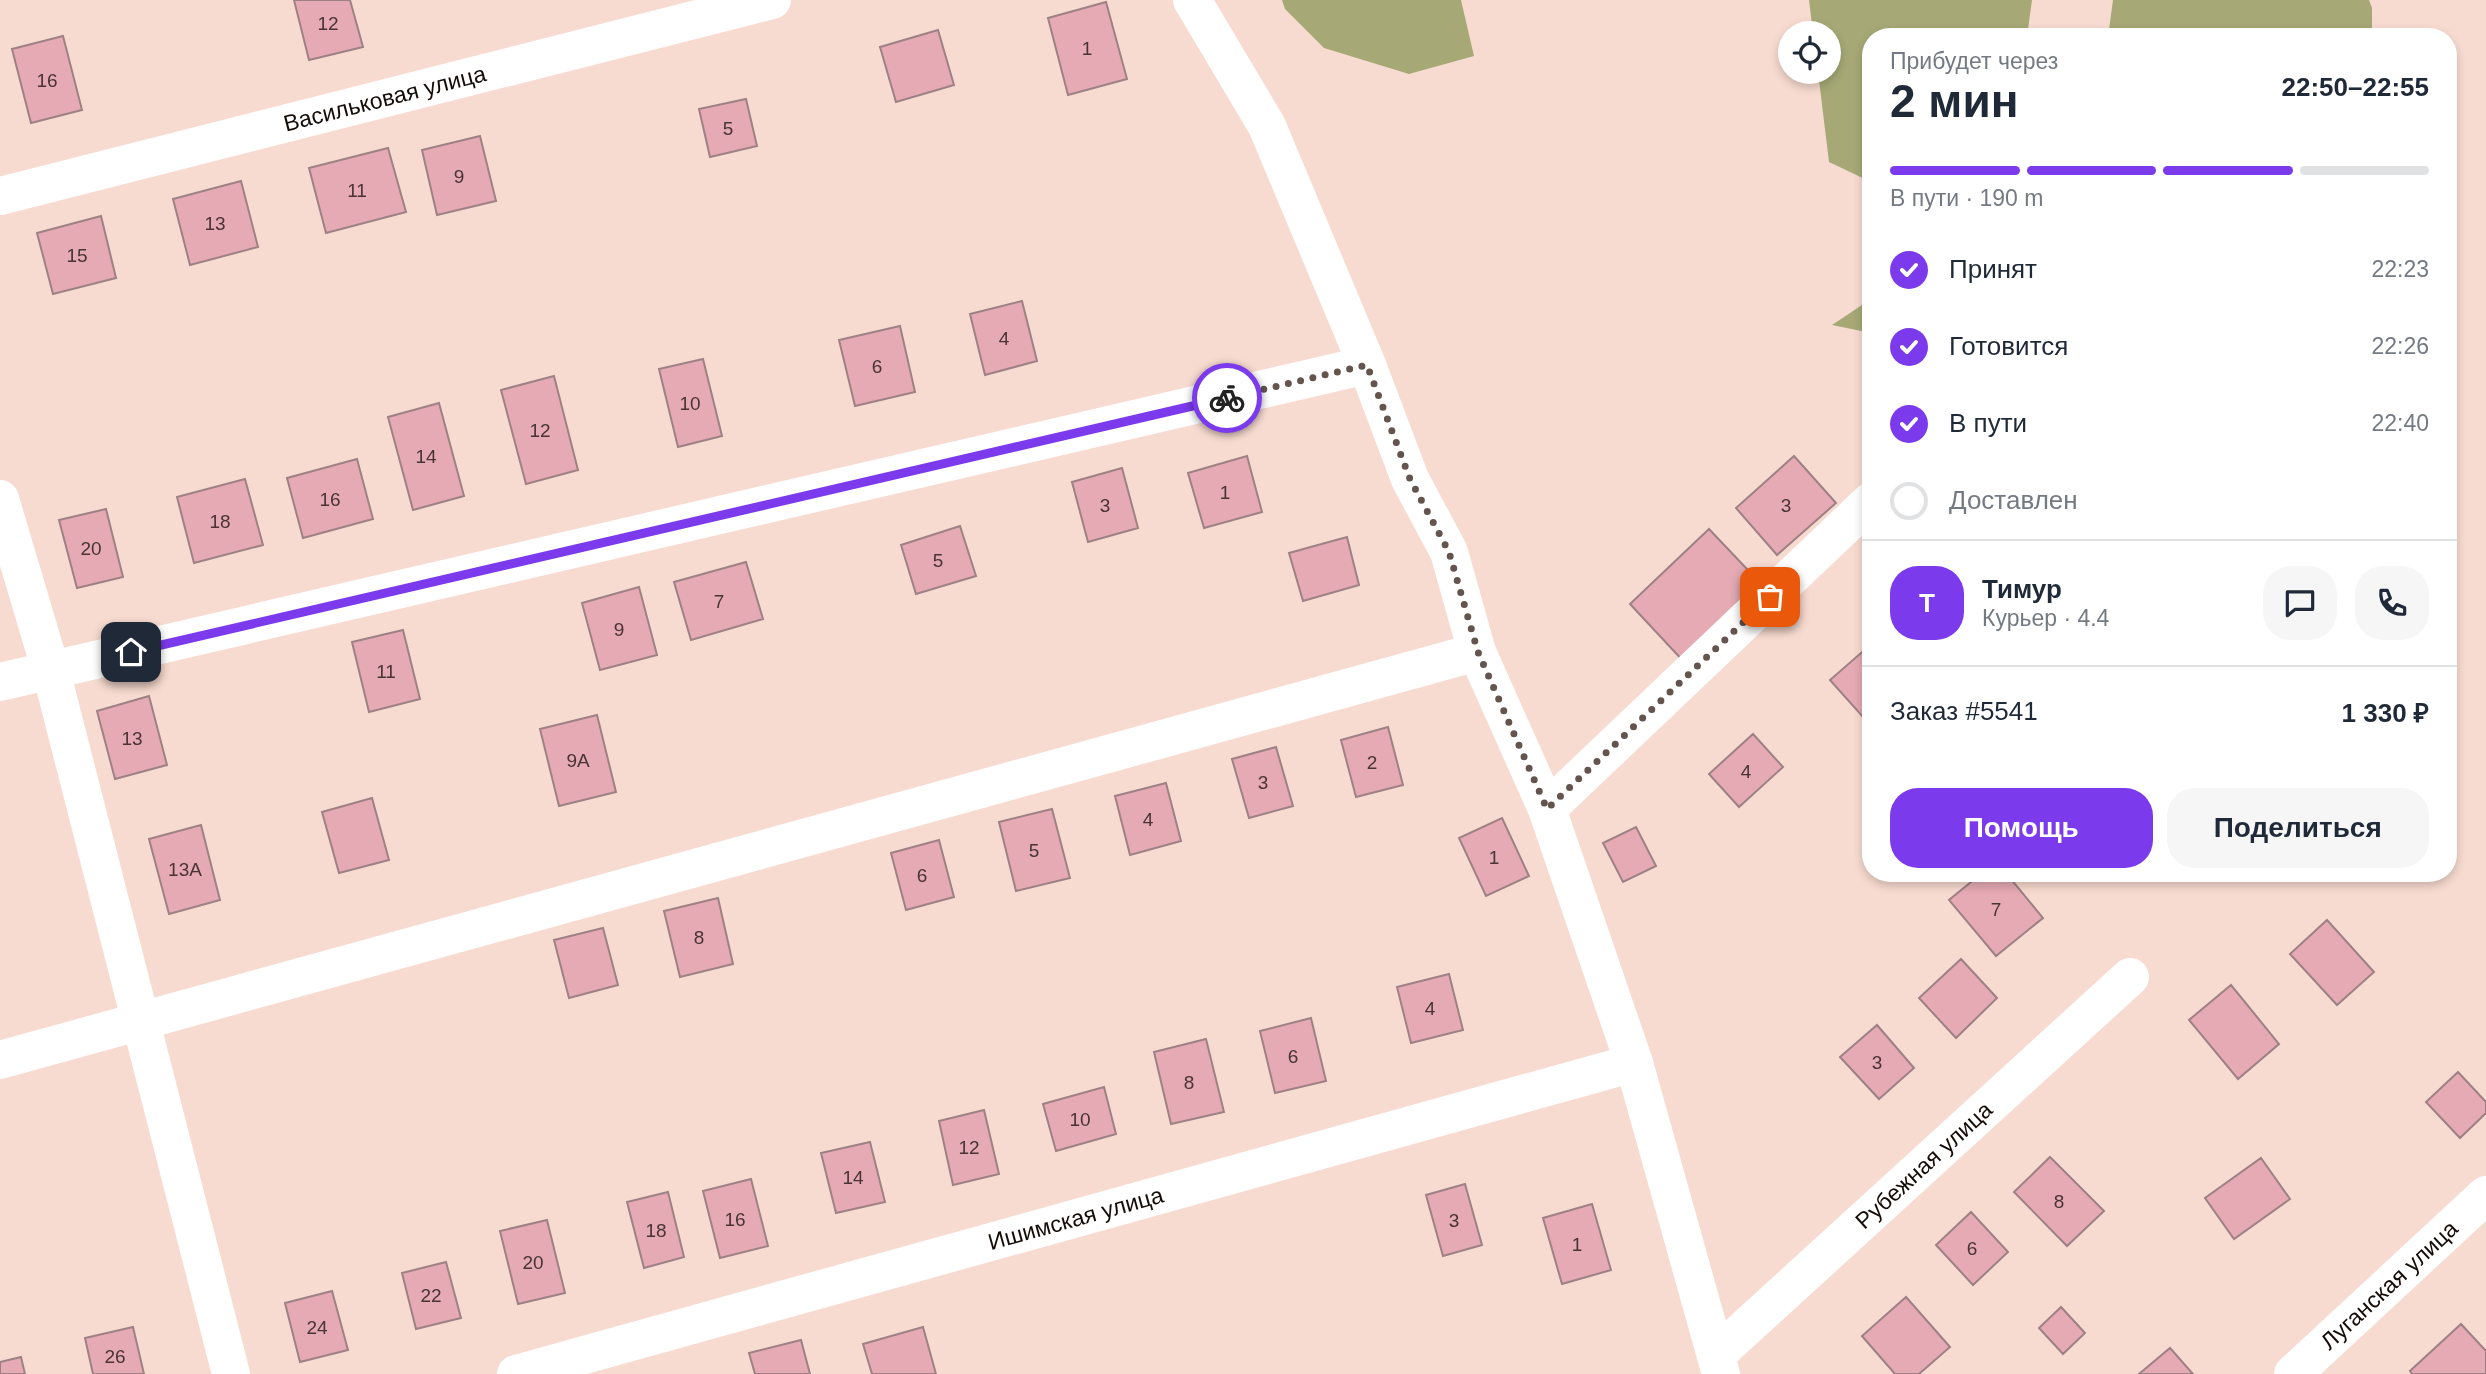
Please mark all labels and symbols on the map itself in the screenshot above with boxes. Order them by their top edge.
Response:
house number: 12 [317,13,339,34]
house number: 1 [1082,38,1092,59]
street label: Васильковая улица [281,60,489,136]
house number: 16 [36,70,58,91]
house number: 5 [723,118,733,139]
house number: 9 [454,166,464,187]
house number: 11 [347,180,367,201]
house number: 13 [204,213,226,234]
house number: 15 [66,245,88,266]
house number: 4 [999,328,1010,349]
house number: 6 [872,356,882,377]
courier [1192,363,1262,433]
house number: 10 [679,393,701,414]
house number: 12 [529,420,551,441]
house number: 14 [415,446,437,467]
house number: 1 [1220,482,1230,503]
house number: 16 [319,489,341,510]
house number: 3 [1100,495,1110,516]
house number: 3 [1781,495,1791,516]
house number: 18 [209,511,231,532]
house number: 20 [80,538,102,559]
house number: 5 [933,550,943,571]
pin [1740,567,1800,627]
house number: 7 [714,591,724,612]
house number: 9 [614,619,624,640]
pin [101,622,161,682]
house number: 11 [376,661,396,682]
house number: 13 [121,728,143,749]
house number: 9А [566,750,590,771]
house number: 2 [1367,752,1377,773]
house number: 4 [1741,761,1752,782]
house number: 3 [1258,772,1268,793]
house number: 4 [1143,809,1154,830]
house number: 5 [1029,840,1039,861]
house number: 1 [1489,847,1499,868]
house number: 13А [168,859,202,880]
house number: 6 [917,865,927,886]
house number: 7 [1991,899,2001,920]
house number: 8 [694,927,704,948]
house number: 4 [1425,998,1436,1019]
house number: 6 [1288,1046,1298,1067]
house number: 3 [1872,1052,1882,1073]
house number: 8 [1184,1072,1194,1093]
street label: Рубежная улица [1850,1096,1998,1234]
house number: 10 [1069,1109,1091,1130]
house number: 12 [958,1137,980,1158]
house number: 14 [842,1167,864,1188]
street label: Ишимская улица [985,1182,1166,1255]
house number: 8 [2054,1191,2064,1212]
house number: 16 [724,1209,746,1230]
house number: 3 [1449,1210,1459,1231]
street label: Луганская улица [2315,1215,2463,1355]
house number: 18 [645,1220,667,1241]
house number: 1 [1572,1234,1582,1255]
house number: 6 [1967,1238,1977,1259]
house number: 20 [522,1252,544,1273]
house number: 22 [420,1285,442,1306]
house number: 24 [306,1317,328,1338]
house number: 26 [104,1346,126,1367]

